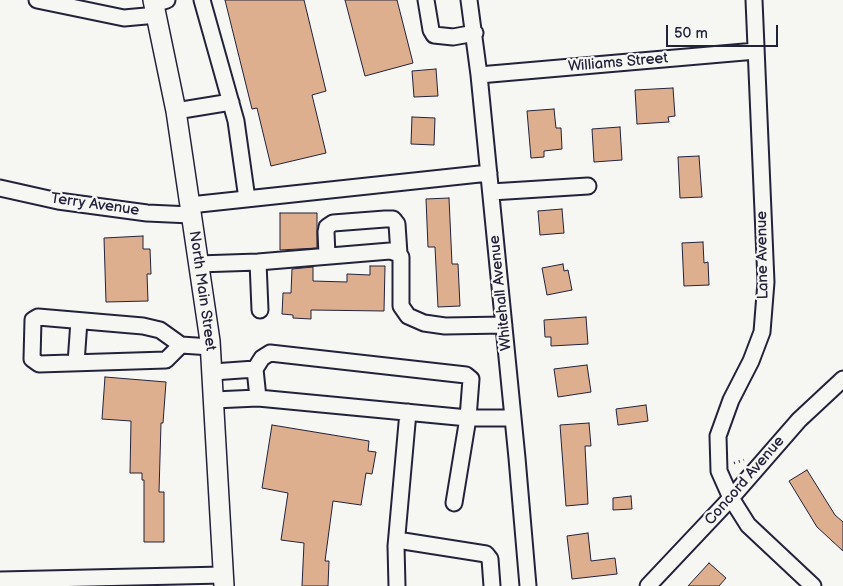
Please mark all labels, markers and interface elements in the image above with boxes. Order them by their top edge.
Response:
scale bar [668,15,780,47]
text: 50 m [674,24,708,43]
street label: Williams Street [567,50,669,76]
street label: Terry Avenue [50,190,140,220]
street label: Lane Avenue [753,211,773,299]
street label: North Main Street [185,230,219,352]
street label: Whitehall Avenue [486,234,516,352]
street label: Concord Avenue [701,433,789,529]

